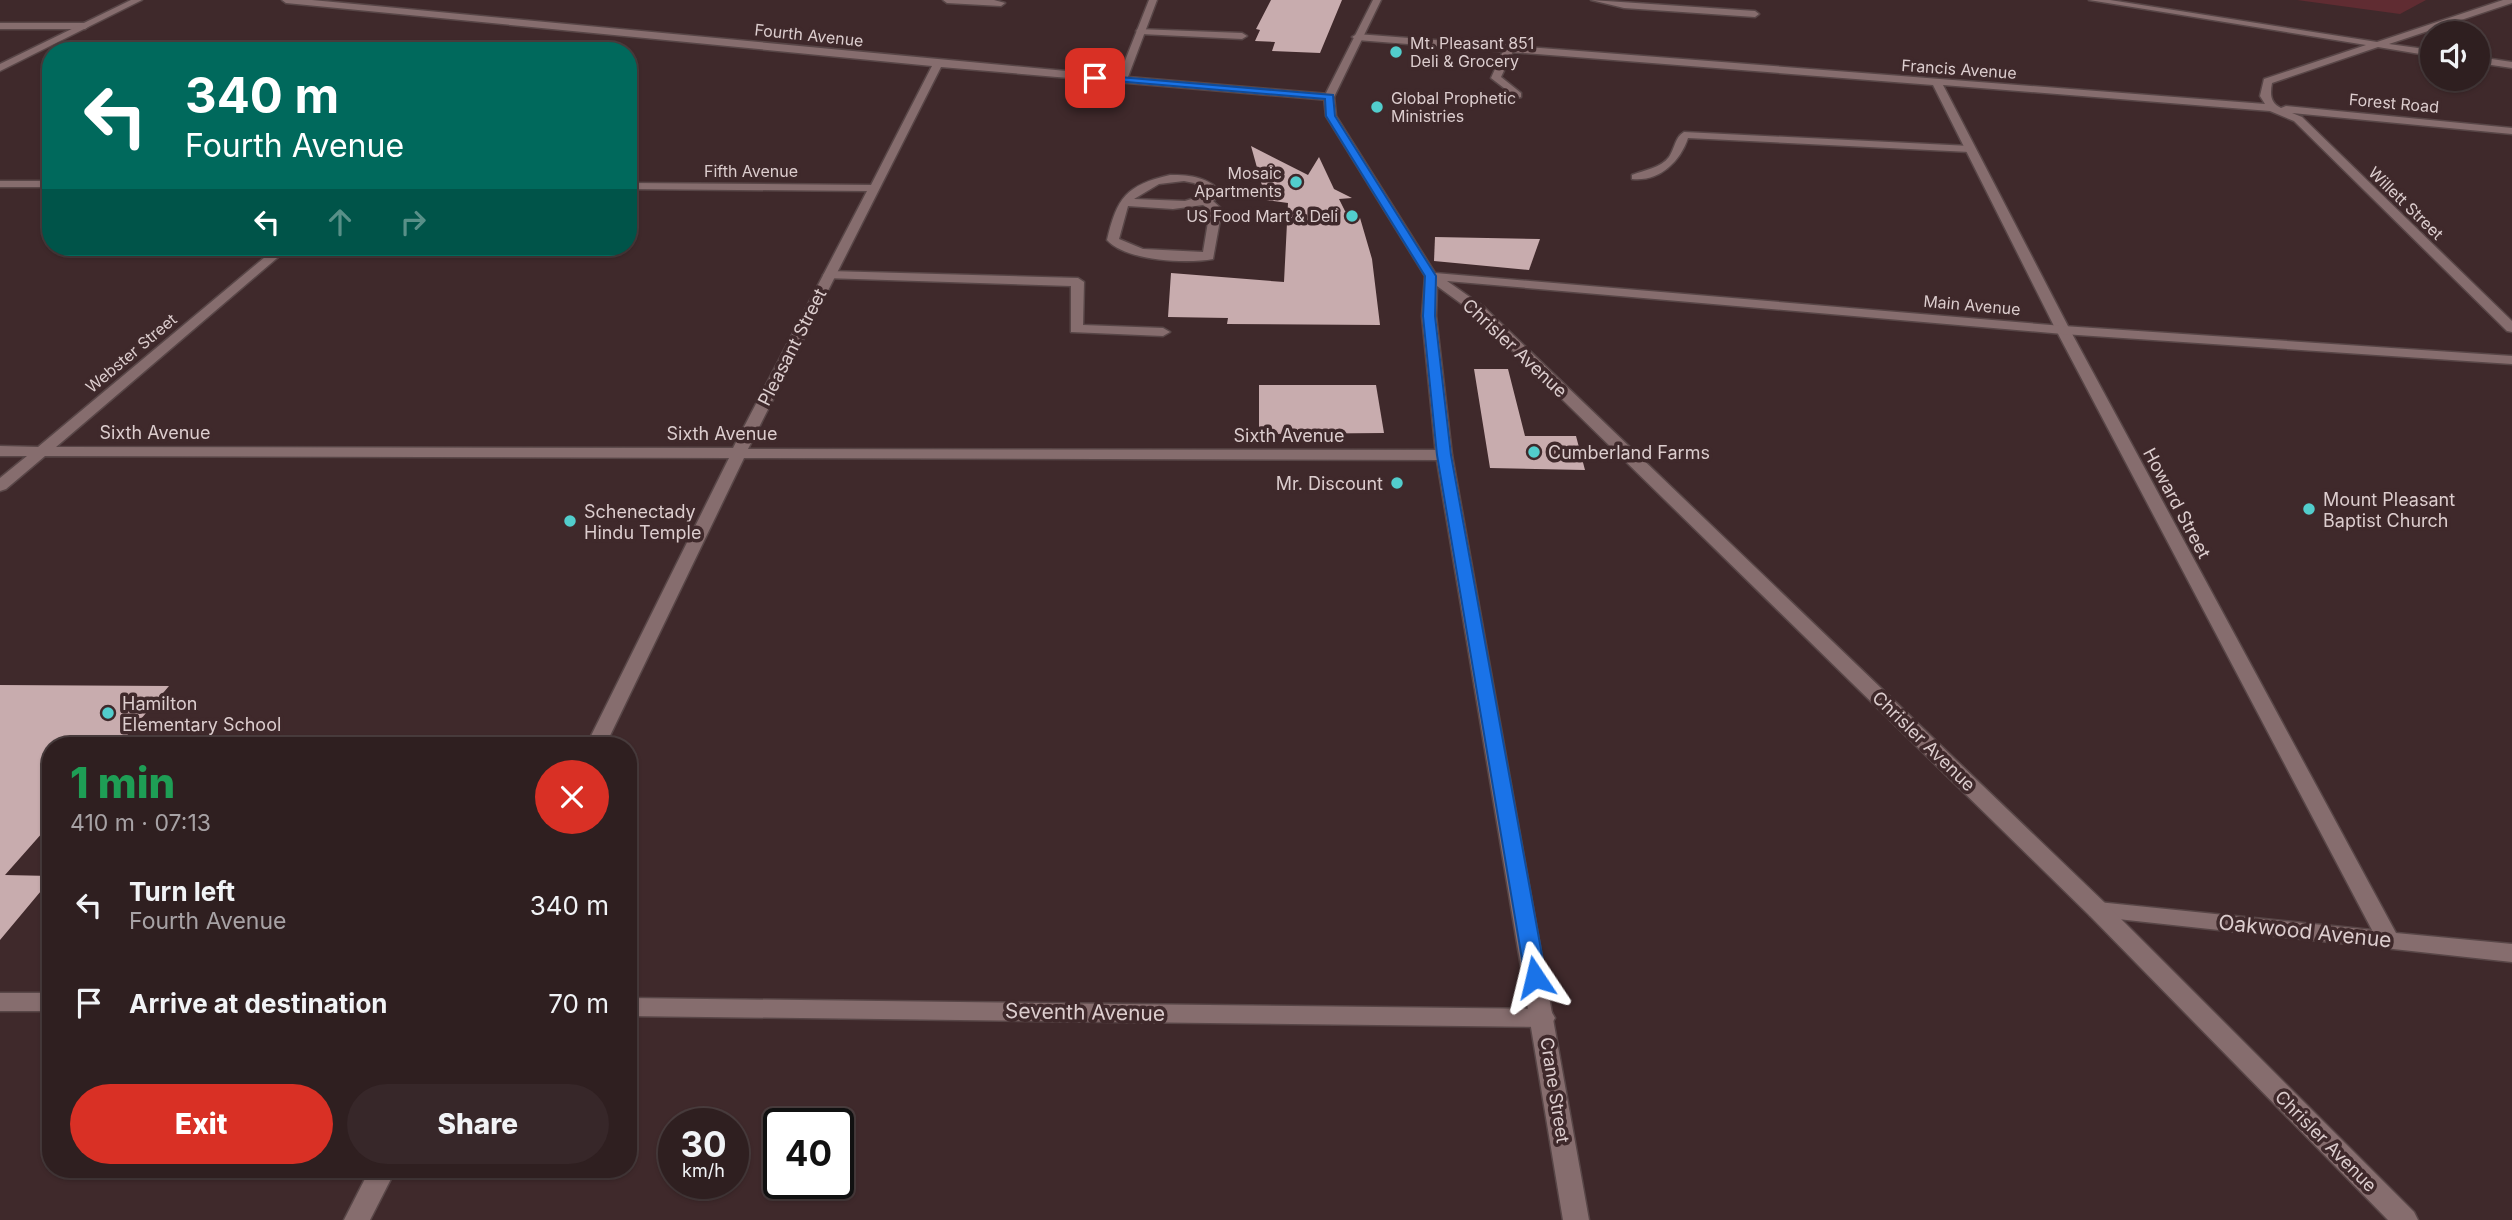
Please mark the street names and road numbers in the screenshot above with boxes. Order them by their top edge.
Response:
street label: Fourth Avenue [753,19,865,51]
street label: Francis Avenue [1901,55,2017,83]
street label: Forest Road [2348,89,2440,117]
street label: Fifth Avenue [704,161,798,181]
street label: Willett Street [2364,162,2448,244]
street label: Pleasant Street [753,285,831,409]
street label: Main Avenue [1923,291,2021,319]
street label: Chrisler Avenue [1459,294,1571,402]
street label: Webster Street [81,309,181,397]
street label: Sixth Avenue [100,422,210,443]
street label: Sixth Avenue [667,423,777,444]
street label: Sixth Avenue [1234,425,1344,446]
street label: Howard Street [2139,444,2215,562]
street label: Chrisler Avenue [1868,687,1980,795]
street label: Oakwood Avenue [2217,909,2393,953]
street label: Seventh Avenue [1005,998,1165,1026]
street label: Crane Street [1536,1036,1574,1145]
street label: Chrisler Avenue [2271,1086,2381,1196]

